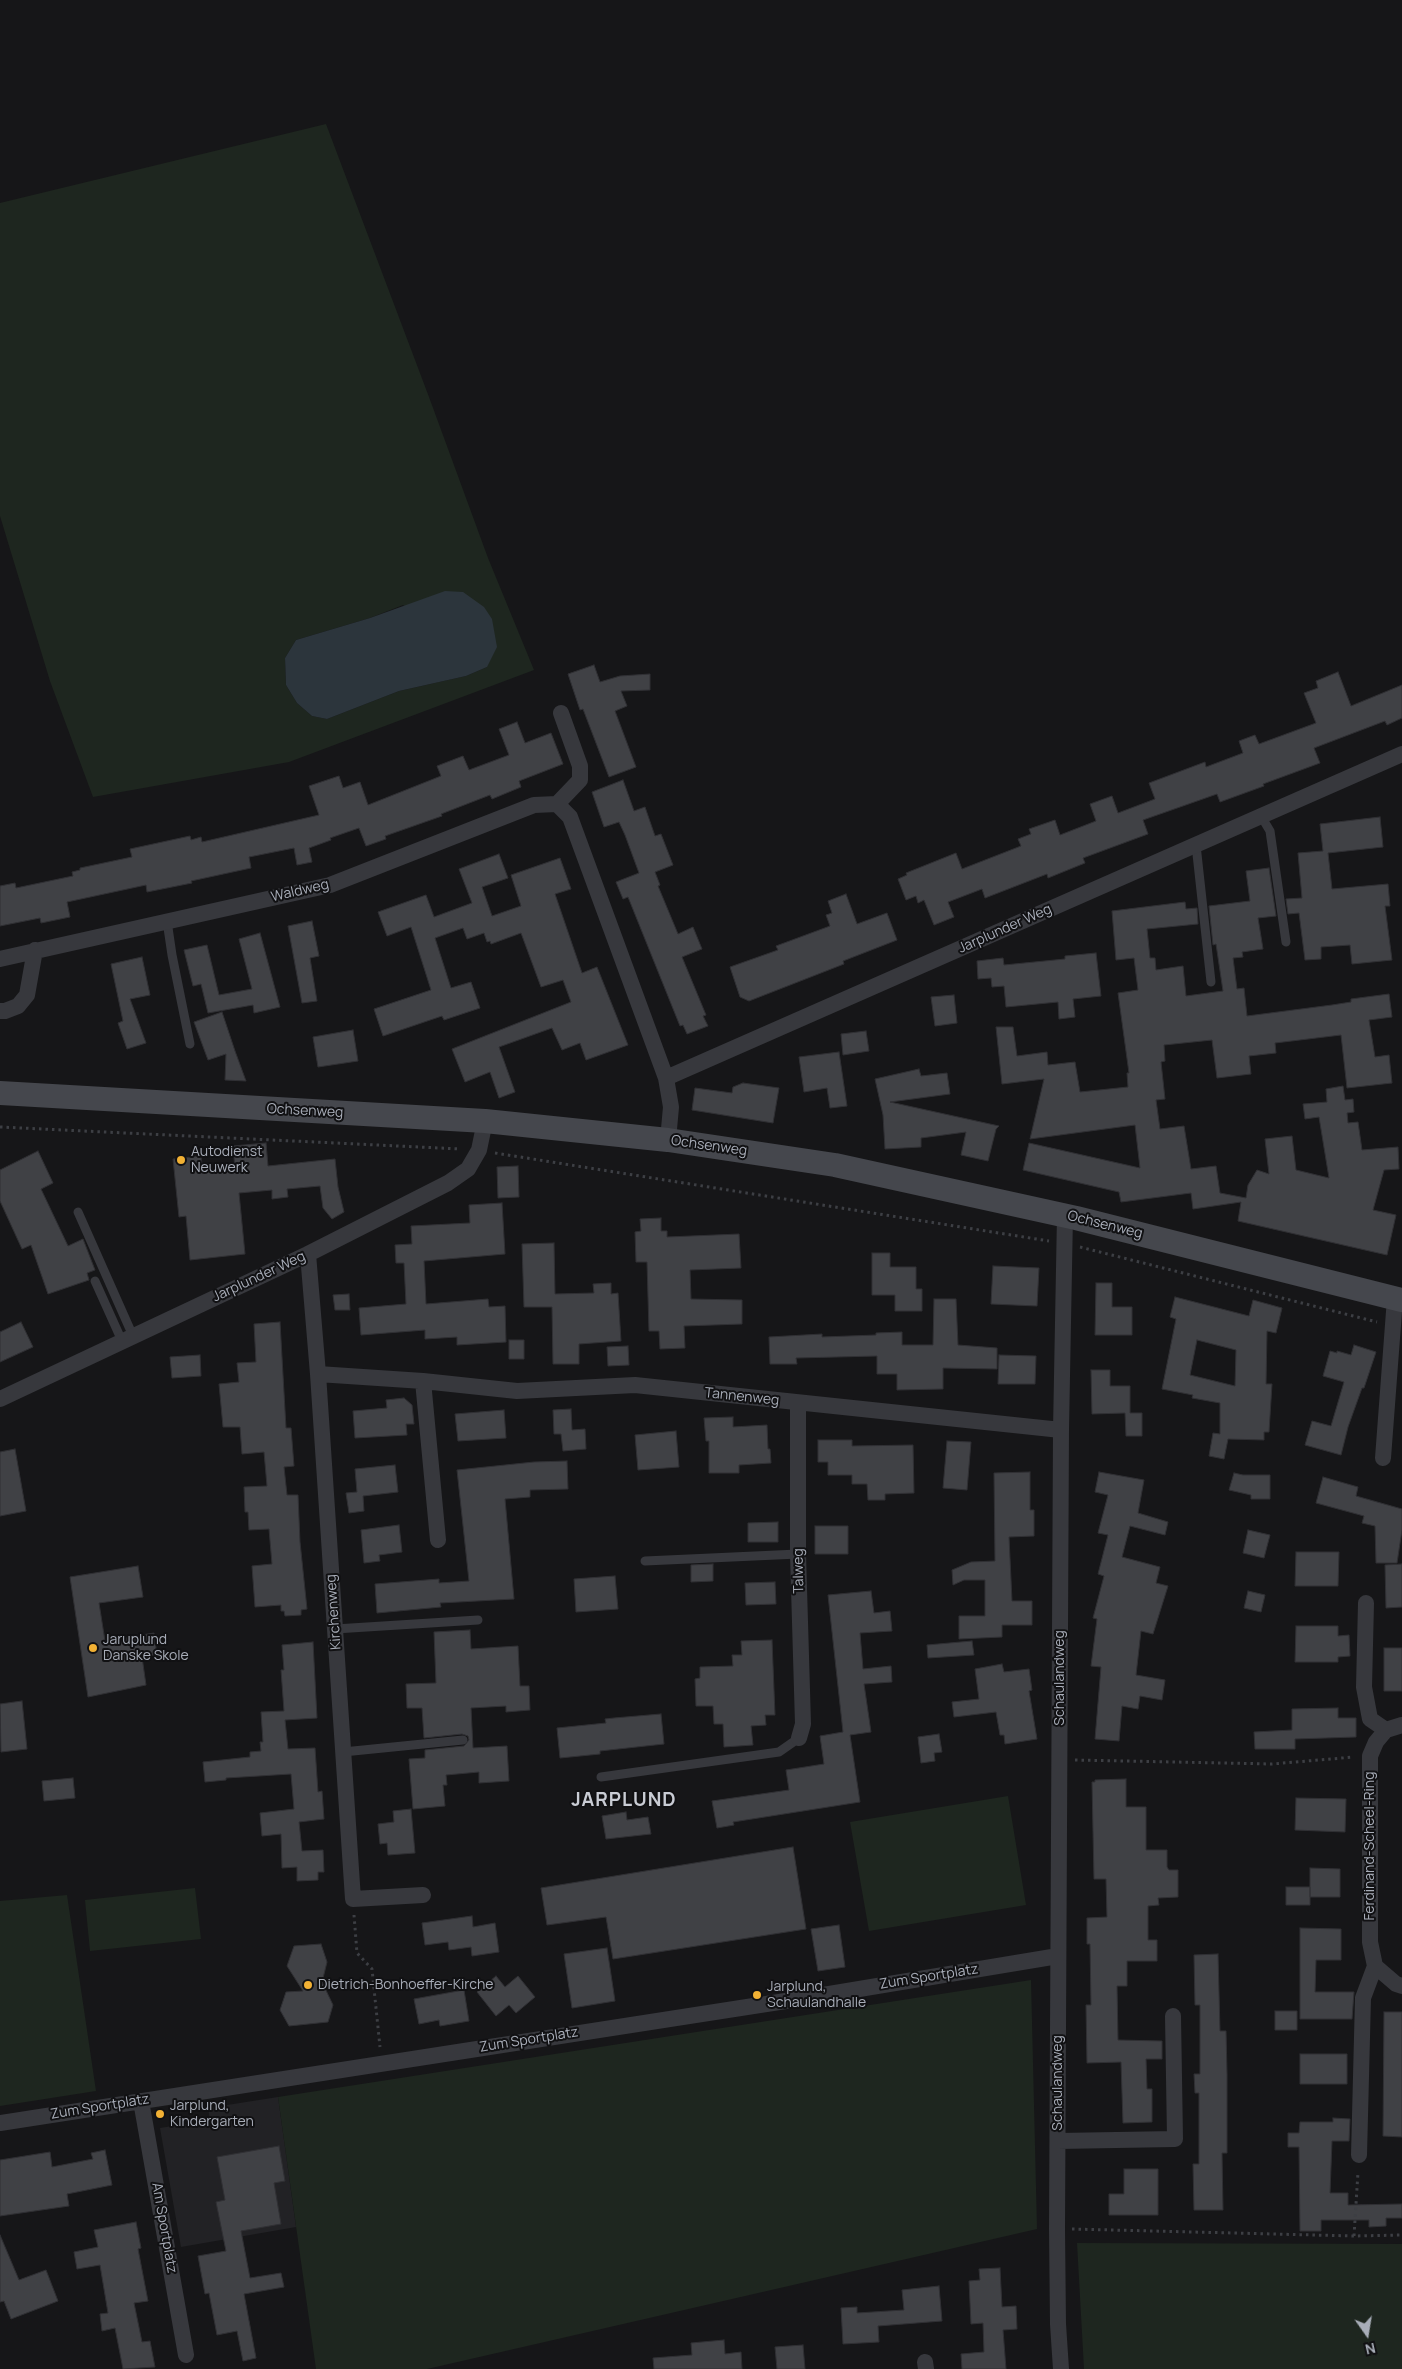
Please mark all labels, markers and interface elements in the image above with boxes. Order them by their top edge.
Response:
street label: Waldweg [269,876,331,906]
street label: Jarplunder Weg [956,901,1054,957]
street label: Ochsenweg [266,1101,344,1121]
street label: Ochsenweg [670,1132,748,1160]
place label: Autodienst Neuwerk [191,1144,263,1176]
marker: Autodienst Neuwerk [175,1154,187,1166]
street label: Ochsenweg [1066,1208,1144,1242]
street label: Jarplunder Weg [210,1248,308,1306]
street label: Tannenweg [704,1385,780,1409]
street label: Talweg [790,1548,808,1594]
street label: Kirchenweg [323,1574,345,1650]
street label: Schaulandweg [1052,1630,1068,1726]
place label: Jaruplund Danske Skole [103,1632,189,1664]
marker: Jaruplund Danske Skole [87,1642,99,1654]
street label: Ferdinand-Scheel-Ring [1362,1772,1378,1920]
district label: JARPLUND [570,1790,678,1812]
street label: Zum Sportplatz [878,1961,980,1993]
place label: Dietrich-Bonhoeffer-Kirche [318,1977,494,1993]
marker: Dietrich-Bonhoeffer-Kirche [302,1979,314,1991]
place label: Jarplund, Schaulandhalle [767,1979,866,2011]
marker: Jarplund, Schaulandhalle [751,1989,763,2001]
street label: Zum Sportplatz [478,2024,580,2056]
street label: Schaulandweg [1050,2035,1066,2131]
street label: Zum Sportplatz [49,2091,151,2123]
place label: Jarplund, Kindergarten [170,2098,254,2130]
marker: Jarplund, Kindergarten [154,2108,166,2120]
street label: Am Sportplatz [148,2181,180,2275]
north arrow [1342,2309,1392,2359]
text: N [1363,2339,1378,2359]

